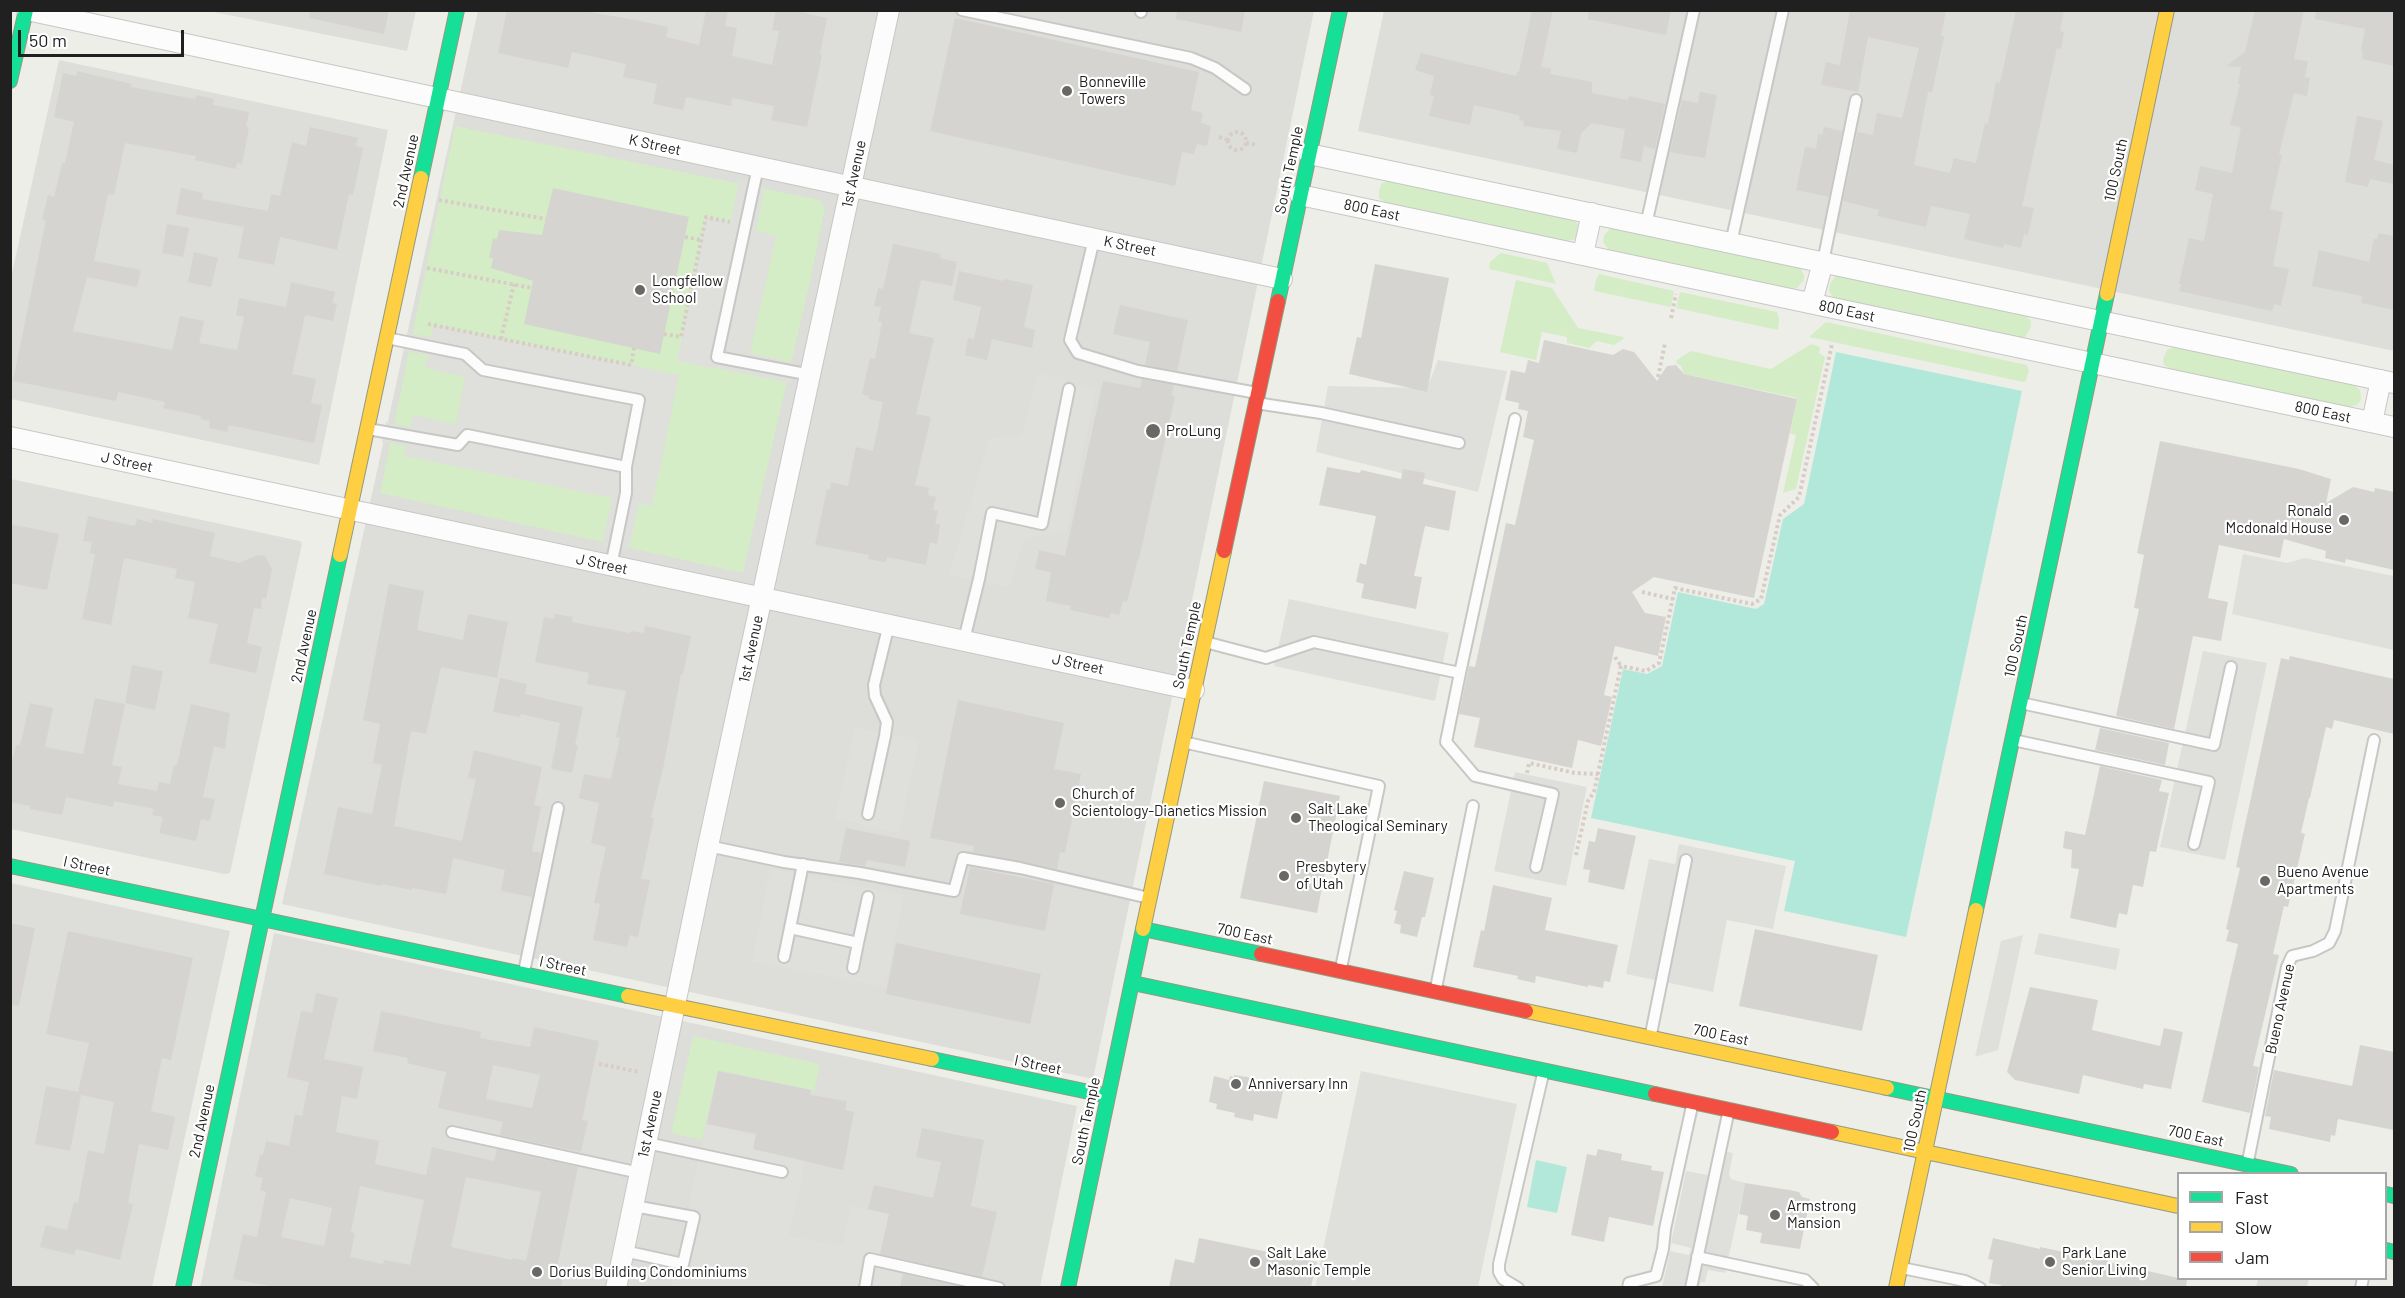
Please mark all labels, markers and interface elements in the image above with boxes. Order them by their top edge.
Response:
scale bar [21,18,188,56]
text: 50 m [29,29,67,51]
place label: Bonneville Towers [1079,73,1146,108]
marker: Bonneville Towers [1060,84,1074,98]
street label: South Temple [1271,125,1307,215]
street label: K Street [627,131,683,159]
street label: 2nd Avenue [389,133,423,209]
street label: 100 South [2101,137,2131,203]
street label: 1st Avenue [838,139,870,209]
street label: 800 East [1342,195,1402,225]
street label: K Street [1102,232,1158,260]
place label: Longfellow School [652,272,723,307]
marker: Longfellow School [633,283,647,297]
street label: 800 East [1817,296,1877,326]
street label: 800 East [2293,397,2353,427]
marker: ProLung [1144,422,1162,440]
place label: ProLung [1166,422,1221,440]
street label: J Street [99,448,155,476]
place label: Ronald Mcdonald House [2226,502,2332,537]
marker: Ronald Mcdonald House [2337,513,2351,527]
street label: J Street [574,550,630,578]
street label: South Temple [1169,600,1205,690]
street label: 2nd Avenue [287,608,321,684]
street label: 100 South [2001,613,2031,679]
street label: 1st Avenue [735,614,767,684]
street label: J Street [1050,650,1106,678]
place label: Church of Scientology-Dianetics Mission [1072,785,1267,820]
marker: Church of Scientology-Dianetics Mission [1053,796,1067,810]
place label: Salt Lake Theological Seminary [1308,800,1448,835]
marker: Salt Lake Theological Seminary [1289,811,1303,825]
street label: I Street [62,852,112,880]
place label: Presbytery of Utah [1296,858,1366,893]
place label: Bueno Avenue Apartments [2277,863,2369,898]
marker: Presbytery of Utah [1277,869,1291,883]
marker: Bueno Avenue Apartments [2258,874,2272,888]
street label: 700 East [1216,919,1274,949]
street label: I Street [538,952,588,980]
street label: Bueno Avenue [2262,962,2298,1056]
street label: 700 East [1692,1020,1750,1050]
street label: I Street [1013,1051,1063,1079]
place label: Anniversary Inn [1248,1075,1348,1093]
street label: South Temple [1068,1076,1104,1166]
marker: Anniversary Inn [1229,1077,1243,1091]
street label: 2nd Avenue [185,1083,219,1159]
street label: 100 South [1900,1088,1930,1154]
street label: 1st Avenue [634,1089,666,1159]
street label: 700 East [2167,1121,2225,1151]
legend [2177,1172,2387,1280]
text: Fast [2235,1186,2269,1208]
place label: Armstrong Mansion [1787,1197,1856,1232]
marker: Armstrong Mansion [1768,1208,1782,1222]
text: Slow [2235,1216,2272,1238]
place label: Salt Lake Masonic Temple [1267,1244,1371,1279]
place label: Park Lane Senior Living [2062,1244,2147,1279]
text: Jam [2235,1246,2269,1268]
marker: Salt Lake Masonic Temple [1248,1255,1262,1269]
marker: Park Lane Senior Living [2043,1255,2057,1269]
place label: Dorius Building Condominiums [549,1263,747,1281]
marker: Dorius Building Condominiums [530,1265,544,1279]

